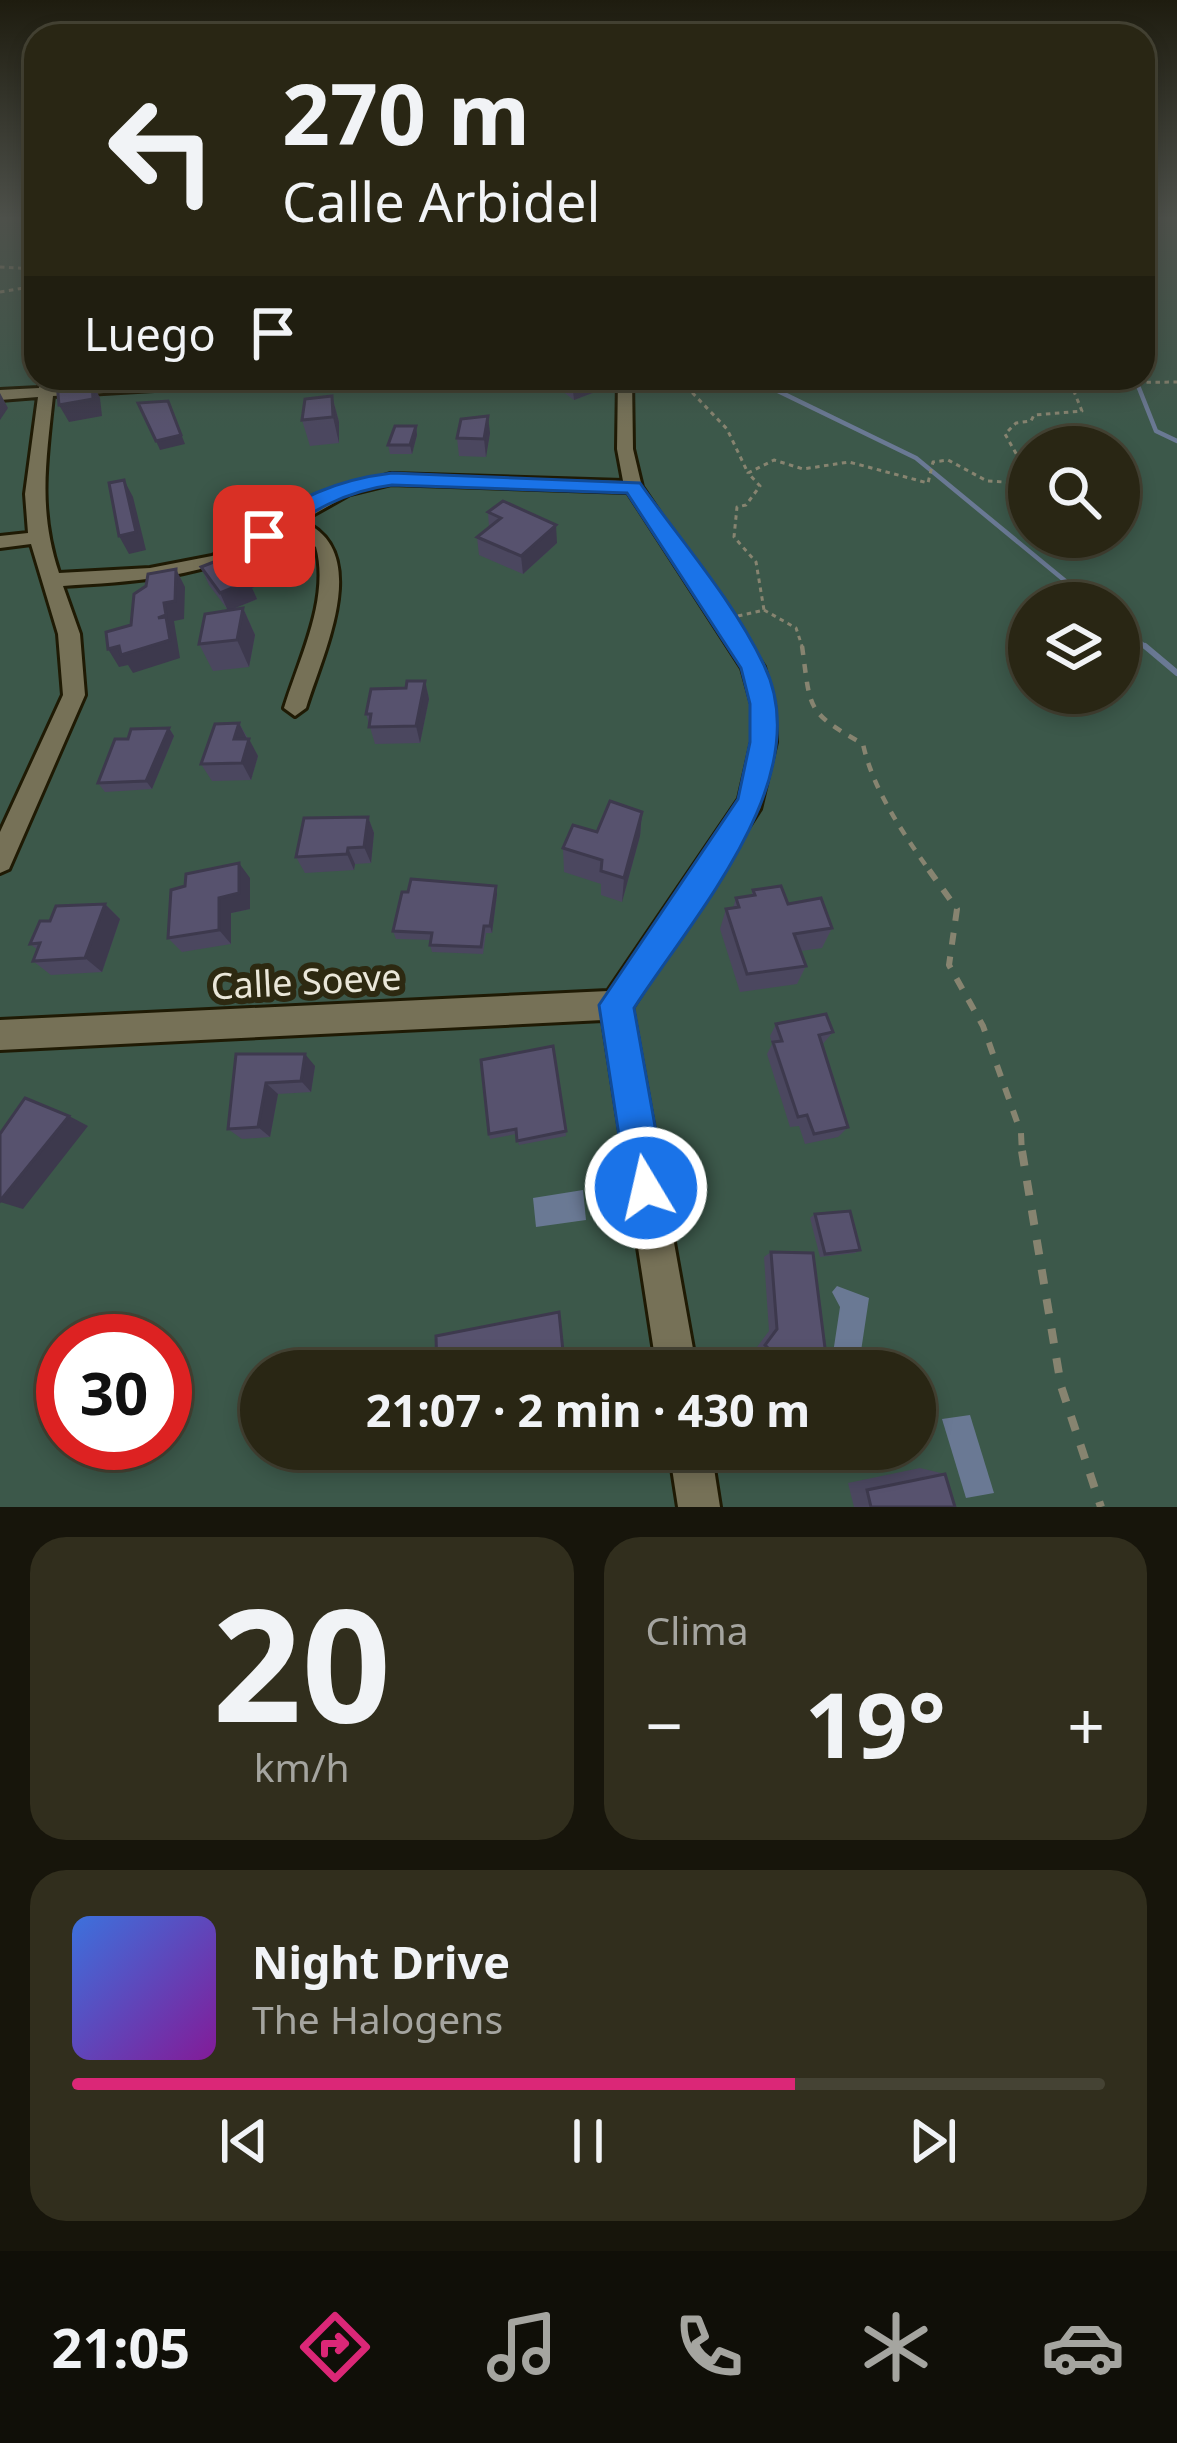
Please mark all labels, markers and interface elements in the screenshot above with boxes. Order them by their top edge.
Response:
text: 270 m [282,55,530,170]
icon: left [84,72,240,228]
text: Calle Arbidel [282,164,600,238]
icon: arrive [240,300,306,366]
text: Luego [84,303,216,364]
map controls [1008,426,1140,714]
button: search [1008,426,1140,558]
pin [213,485,315,587]
icon: arrive [231,503,297,569]
button: layers [1008,582,1140,714]
street label: Calle Soeve [209,952,403,1010]
position arrow [583,1125,709,1251]
speed limit sign: 30 [36,1314,192,1470]
text: 21:07 · 2 min · 430 m [366,1379,810,1440]
text: 20 [213,1555,391,1768]
text: Clima [646,1603,749,1656]
text: 19° [805,1662,946,1784]
text: − [646,1679,683,1769]
text: + [1067,1679,1105,1769]
text: km/h [254,1740,350,1793]
text: Night Drive [252,1931,510,1992]
text: The Halogens [252,1992,503,2045]
icon: previous [211,2108,277,2174]
icon: pause [555,2108,621,2174]
icon: next [900,2108,966,2174]
icon: directions [293,2305,377,2389]
icon: music [480,2305,564,2389]
icon: phone [667,2305,751,2389]
icon: climate [854,2305,938,2389]
icon: car [1041,2305,1125,2389]
text: 21:05 [52,2310,190,2384]

